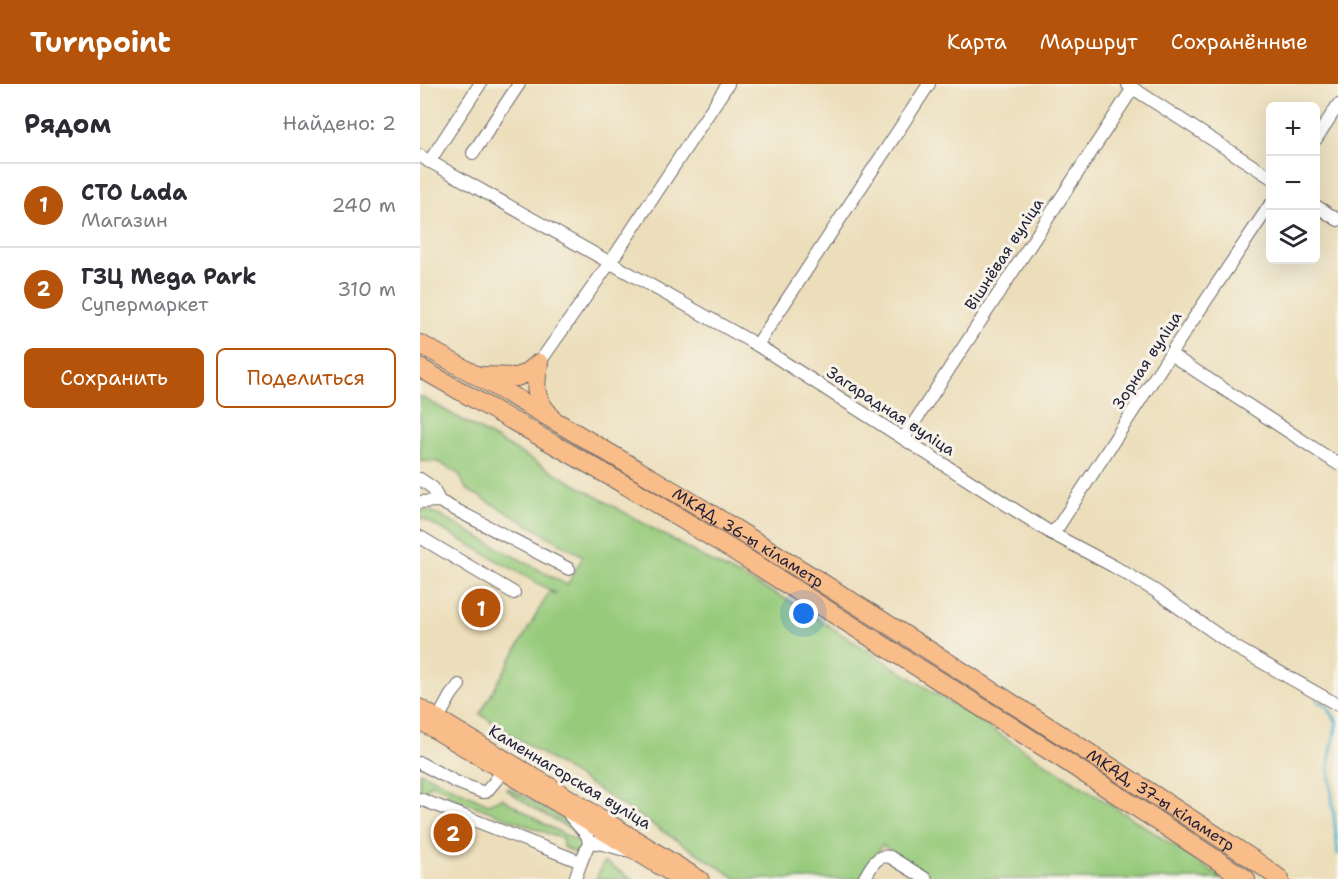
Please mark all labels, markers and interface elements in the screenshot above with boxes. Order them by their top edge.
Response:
text: Turnpoint [30,23,171,61]
text: Карта [947,28,1007,56]
text: Маршрут [1040,28,1138,56]
text: Сохранённые [1171,28,1308,56]
map controls [1266,102,1320,264]
button: + [1266,102,1320,156]
text: Рядом [24,106,111,141]
text: Найдено: 2 [283,110,396,136]
button: − [1266,156,1320,210]
text: СТО Lada [81,178,187,207]
text: 1 [39,192,48,218]
text: 240 m [331,192,396,218]
street label: Вішнёвая вуліца [960,194,1048,314]
text: Магазин [81,207,168,233]
button: layers [1266,210,1320,264]
text: ГЗЦ Mega Park [81,262,257,291]
text: 2 [37,276,51,302]
text: 310 m [337,276,396,302]
text: Супермаркет [81,291,208,317]
street label: Зорная вуліца [1108,307,1186,413]
button: Сохранить [24,348,204,408]
button: Поделиться [216,348,396,408]
street label: Загарадная вуліца [823,362,959,460]
street label: МКАД, 36-ы кіламетр [669,482,828,592]
pin: 1 [462,586,500,630]
your location [789,599,818,628]
street label: Каменнагорская вуліца [485,720,655,834]
street label: МКАД, 37-ы кіламетр [1083,744,1239,855]
pin: 2 [434,810,472,855]

